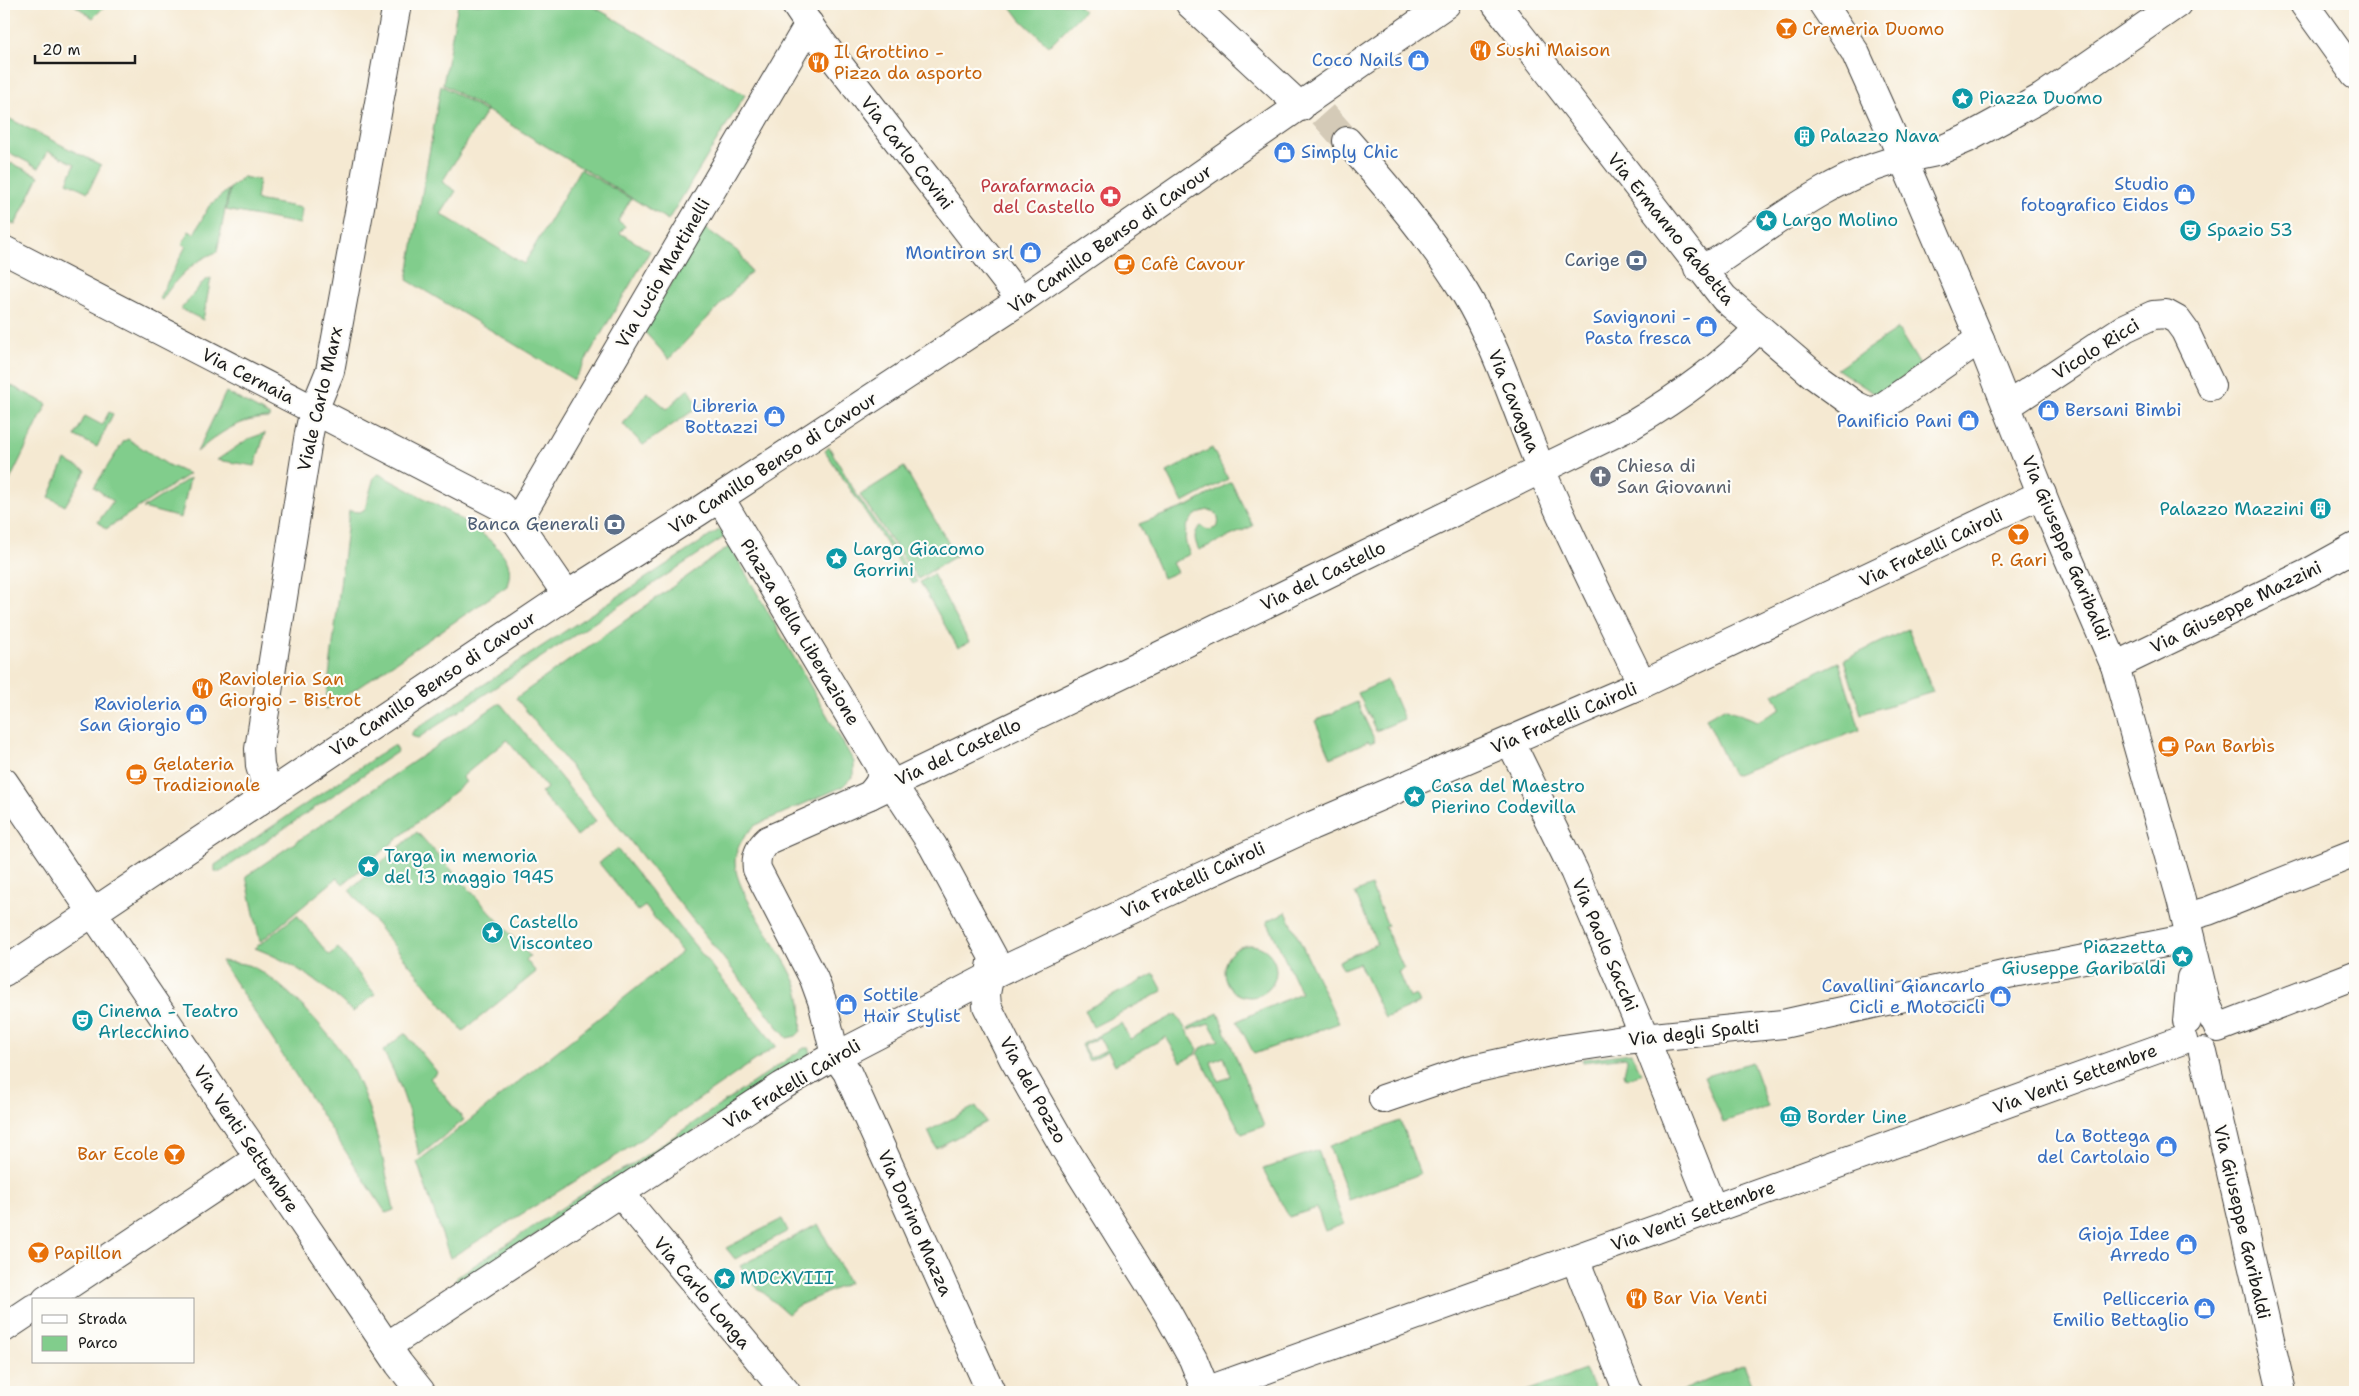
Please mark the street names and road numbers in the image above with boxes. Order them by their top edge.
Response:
street label: Via Carlo Covini [855,91,959,215]
street label: Via Ermanno Gabetta [1602,148,1740,310]
street label: Via Camillo Benso di Cavour [1003,159,1217,319]
street label: Via Lucio Martinelli [610,194,716,352]
street label: Vicolo Ricci [2048,313,2144,385]
street label: Viale Carlo Marx [292,324,348,474]
street label: Via Cernaia [198,342,298,410]
street label: Via Cavagna [1482,346,1546,456]
street label: Via Camillo Benso di Cavour [664,386,882,540]
street label: Via Giuseppe Garibaldi [2016,452,2116,644]
street label: Via Fratelli Cairoli [1855,503,2007,593]
street label: Piazza della Liberazione [735,534,865,730]
street label: Via del Castello [1256,535,1390,617]
street label: Via Giuseppe Mazzini [2146,555,2326,659]
street label: Via Camillo Benso di Cavour [325,606,541,762]
street label: Via Fratelli Cairoli [1487,676,1641,760]
street label: Via del Castello [891,712,1025,792]
street label: Via Fratelli Cairoli [1117,836,1269,924]
street label: Via Paolo Sacchi [1566,875,1644,1015]
street label: Via degli Spalti [1627,1014,1761,1052]
street label: Via del Pozzo [994,1032,1072,1148]
street label: Via Fratelli Cairoli [719,1033,865,1135]
street label: Via Venti Settembre [1990,1038,2160,1120]
street label: Via Venti Settembre [188,1061,304,1217]
street label: Via Giuseppe Garibaldi [2208,1122,2276,1322]
street label: Via Dorino Mazza [872,1146,958,1300]
street label: Via Venti Settembre [1608,1175,1778,1257]
street label: Via Carlo Longa [648,1232,756,1354]

